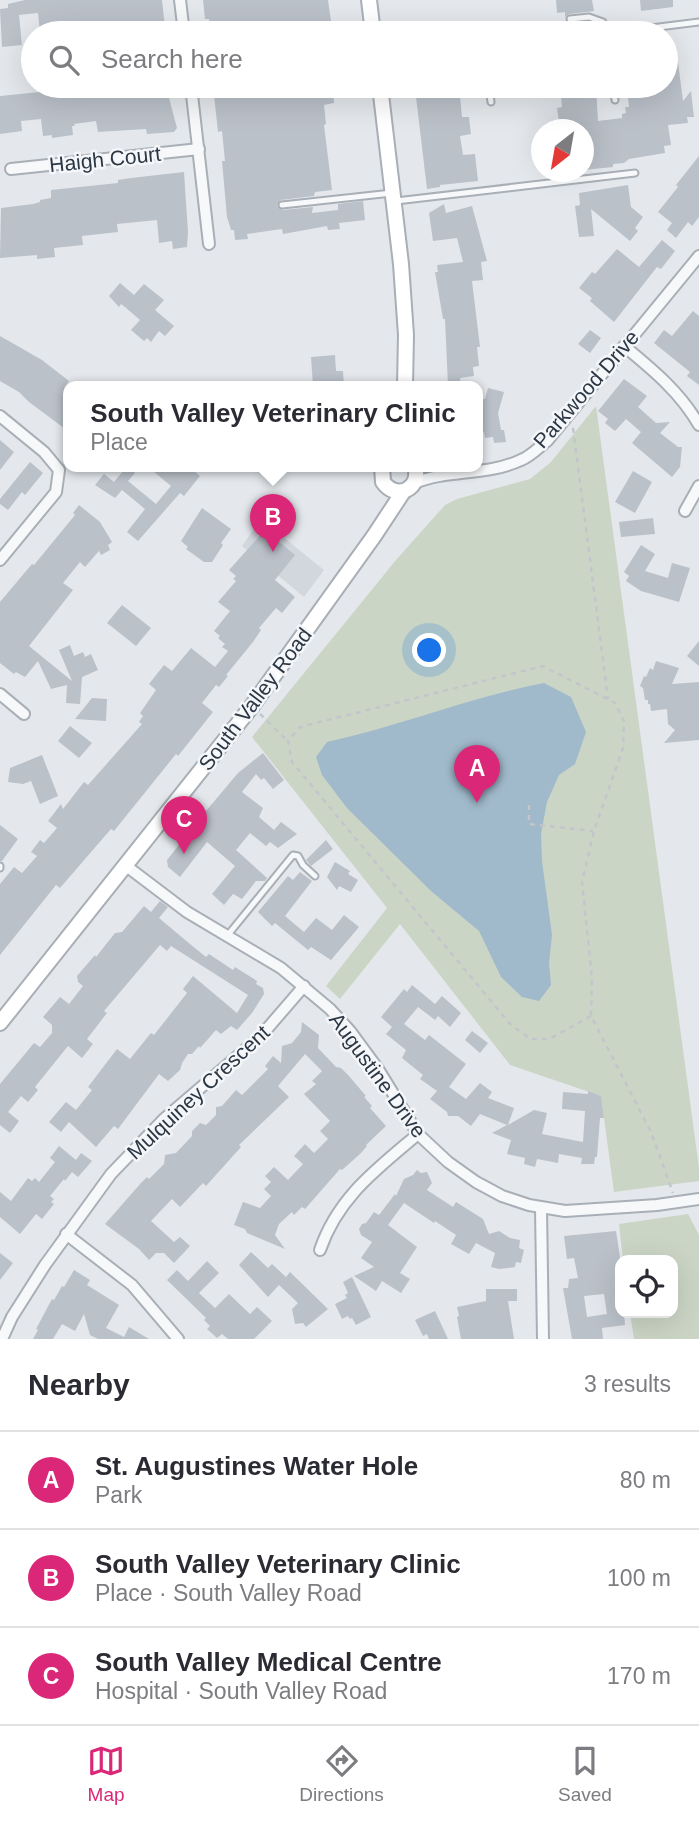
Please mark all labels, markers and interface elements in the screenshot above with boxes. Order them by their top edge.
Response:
search box [21,21,678,98]
icon: search [45,41,83,79]
text: Search here [101,44,243,74]
north arrow [531,119,594,182]
street label: Haigh Court [48,142,162,176]
street label: Parkwood Drive [529,326,643,452]
popup [63,381,483,472]
text: South Valley Veterinary Clinic [90,398,456,428]
text: Place [90,429,148,455]
pin: B [250,494,296,552]
street label: South Valley Road [194,623,316,775]
your location [412,633,446,667]
pin: A [454,745,500,803]
pin: C [161,796,207,854]
street label: Augustine Drive [325,1008,431,1142]
street label: Mulquiney Crescent [122,1020,274,1164]
map controls [615,1255,678,1318]
button: locate [615,1255,678,1318]
text: Nearby [28,1368,130,1401]
text: 3 results [584,1371,671,1397]
text: St. Augustines Water Hole [95,1451,418,1481]
text: A [43,1467,59,1493]
text: 80 m [620,1467,671,1493]
text: Park [95,1482,142,1508]
text: South Valley Veterinary Clinic [95,1549,461,1579]
text: B [43,1565,59,1591]
text: 100 m [607,1565,671,1591]
text: Place · South Valley Road [95,1580,362,1606]
text: South Valley Medical Centre [95,1647,442,1677]
text: C [43,1663,59,1689]
text: 170 m [607,1663,671,1689]
text: Hospital · South Valley Road [95,1678,387,1704]
tab: Map [87,1742,125,1806]
tab: Directions [299,1742,384,1806]
tab: Saved [558,1742,612,1806]

